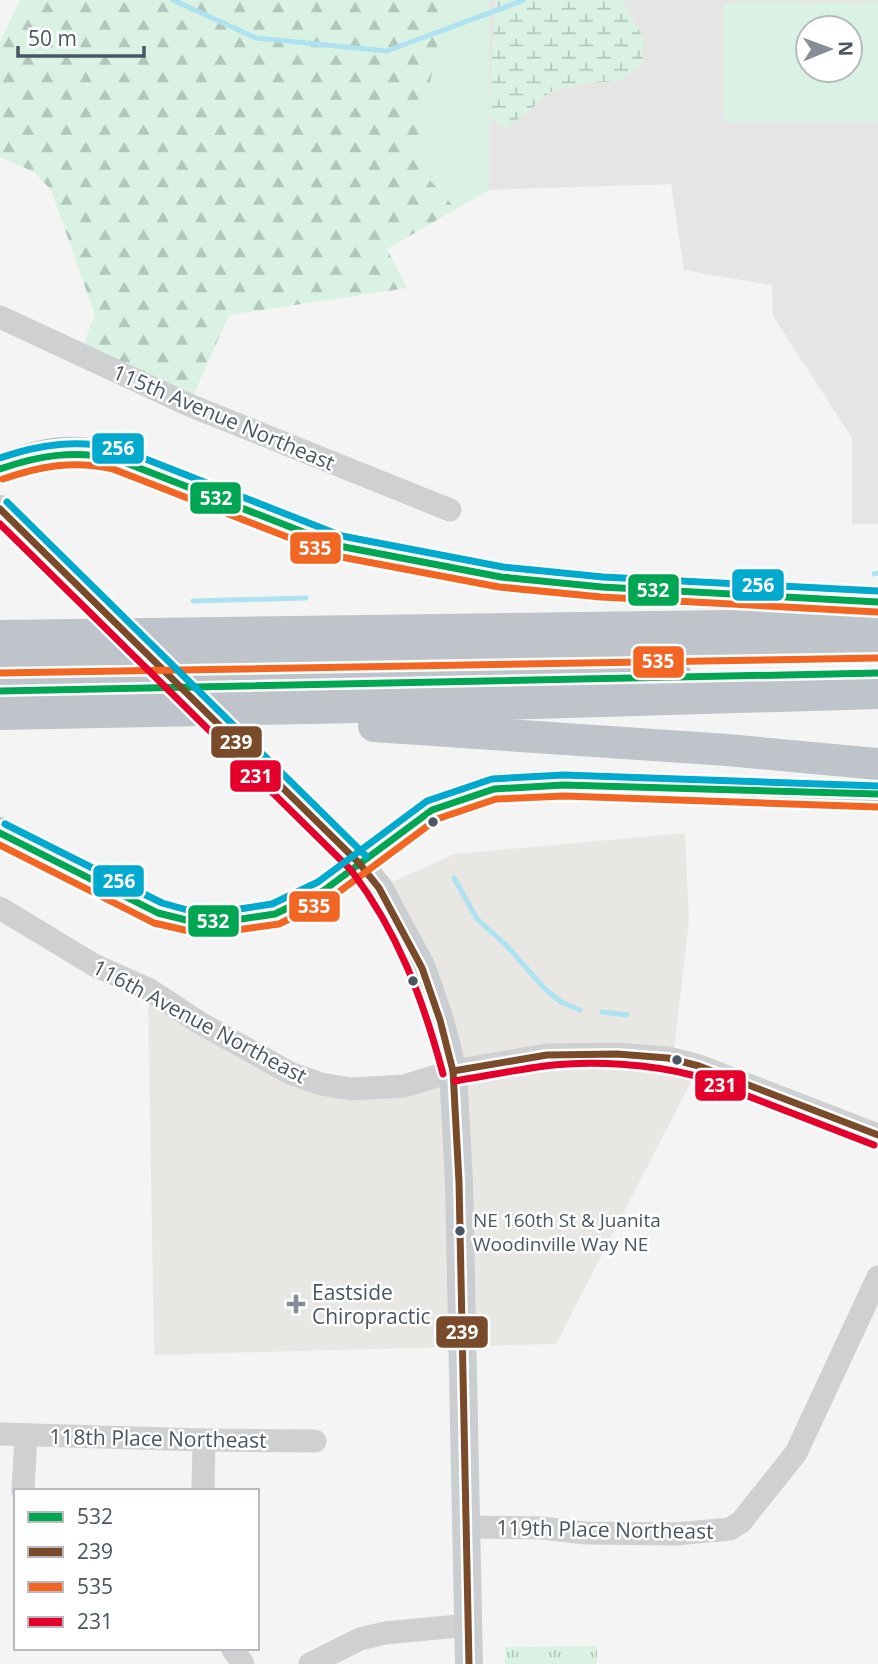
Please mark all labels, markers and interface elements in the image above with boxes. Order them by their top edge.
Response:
scale bar [18,14,144,58]
north arrow [794,14,864,84]
text: 50 m [28,24,77,52]
text: N [833,41,859,57]
street label: 115th Avenue Northeast [109,357,339,477]
line badge: 256 [91,432,145,465]
text: 256 [102,435,134,461]
line badge: 532 [189,481,242,515]
text: 532 [200,485,232,511]
line badge: 535 [289,531,342,565]
text: 535 [299,535,331,561]
line badge: 256 [731,568,785,602]
text: 256 [742,572,774,598]
line badge: 532 [627,573,680,607]
text: 532 [637,577,669,603]
line badge: 535 [632,645,685,679]
text: 535 [642,648,674,674]
line badge: 239 [210,725,263,759]
text: 239 [220,729,252,755]
line badge: 231 [229,759,282,793]
text: 231 [240,763,272,789]
unlabelled marker [426,815,440,829]
line badge: 256 [92,864,145,898]
text: 256 [103,868,135,894]
line badge: 535 [288,890,341,923]
text: 535 [298,893,330,919]
line badge: 532 [187,904,240,938]
text: 532 [197,908,229,934]
street label: 116th Avenue Northeast [88,953,312,1089]
unlabelled marker [406,974,420,988]
unlabelled marker [670,1053,684,1067]
line badge: 231 [694,1069,747,1102]
text: 231 [704,1072,736,1098]
place label: NE 160th St & Juanita Woodinville Way NE [473,1207,661,1257]
marker: NE 160th St & Juanita Woodinville Way NE [453,1224,467,1238]
place label: Eastside Chiropractic [312,1278,431,1330]
marker: Eastside Chiropractic [286,1294,306,1314]
line badge: 239 [435,1315,489,1349]
text: 239 [446,1319,478,1345]
street label: 118th Place Northeast [49,1422,267,1454]
legend [14,1489,259,1650]
text: 532 [77,1502,113,1530]
street label: 119th Place Northeast [496,1513,714,1545]
text: 239 [77,1537,113,1565]
text: 535 [77,1572,113,1600]
text: 231 [77,1607,113,1635]

